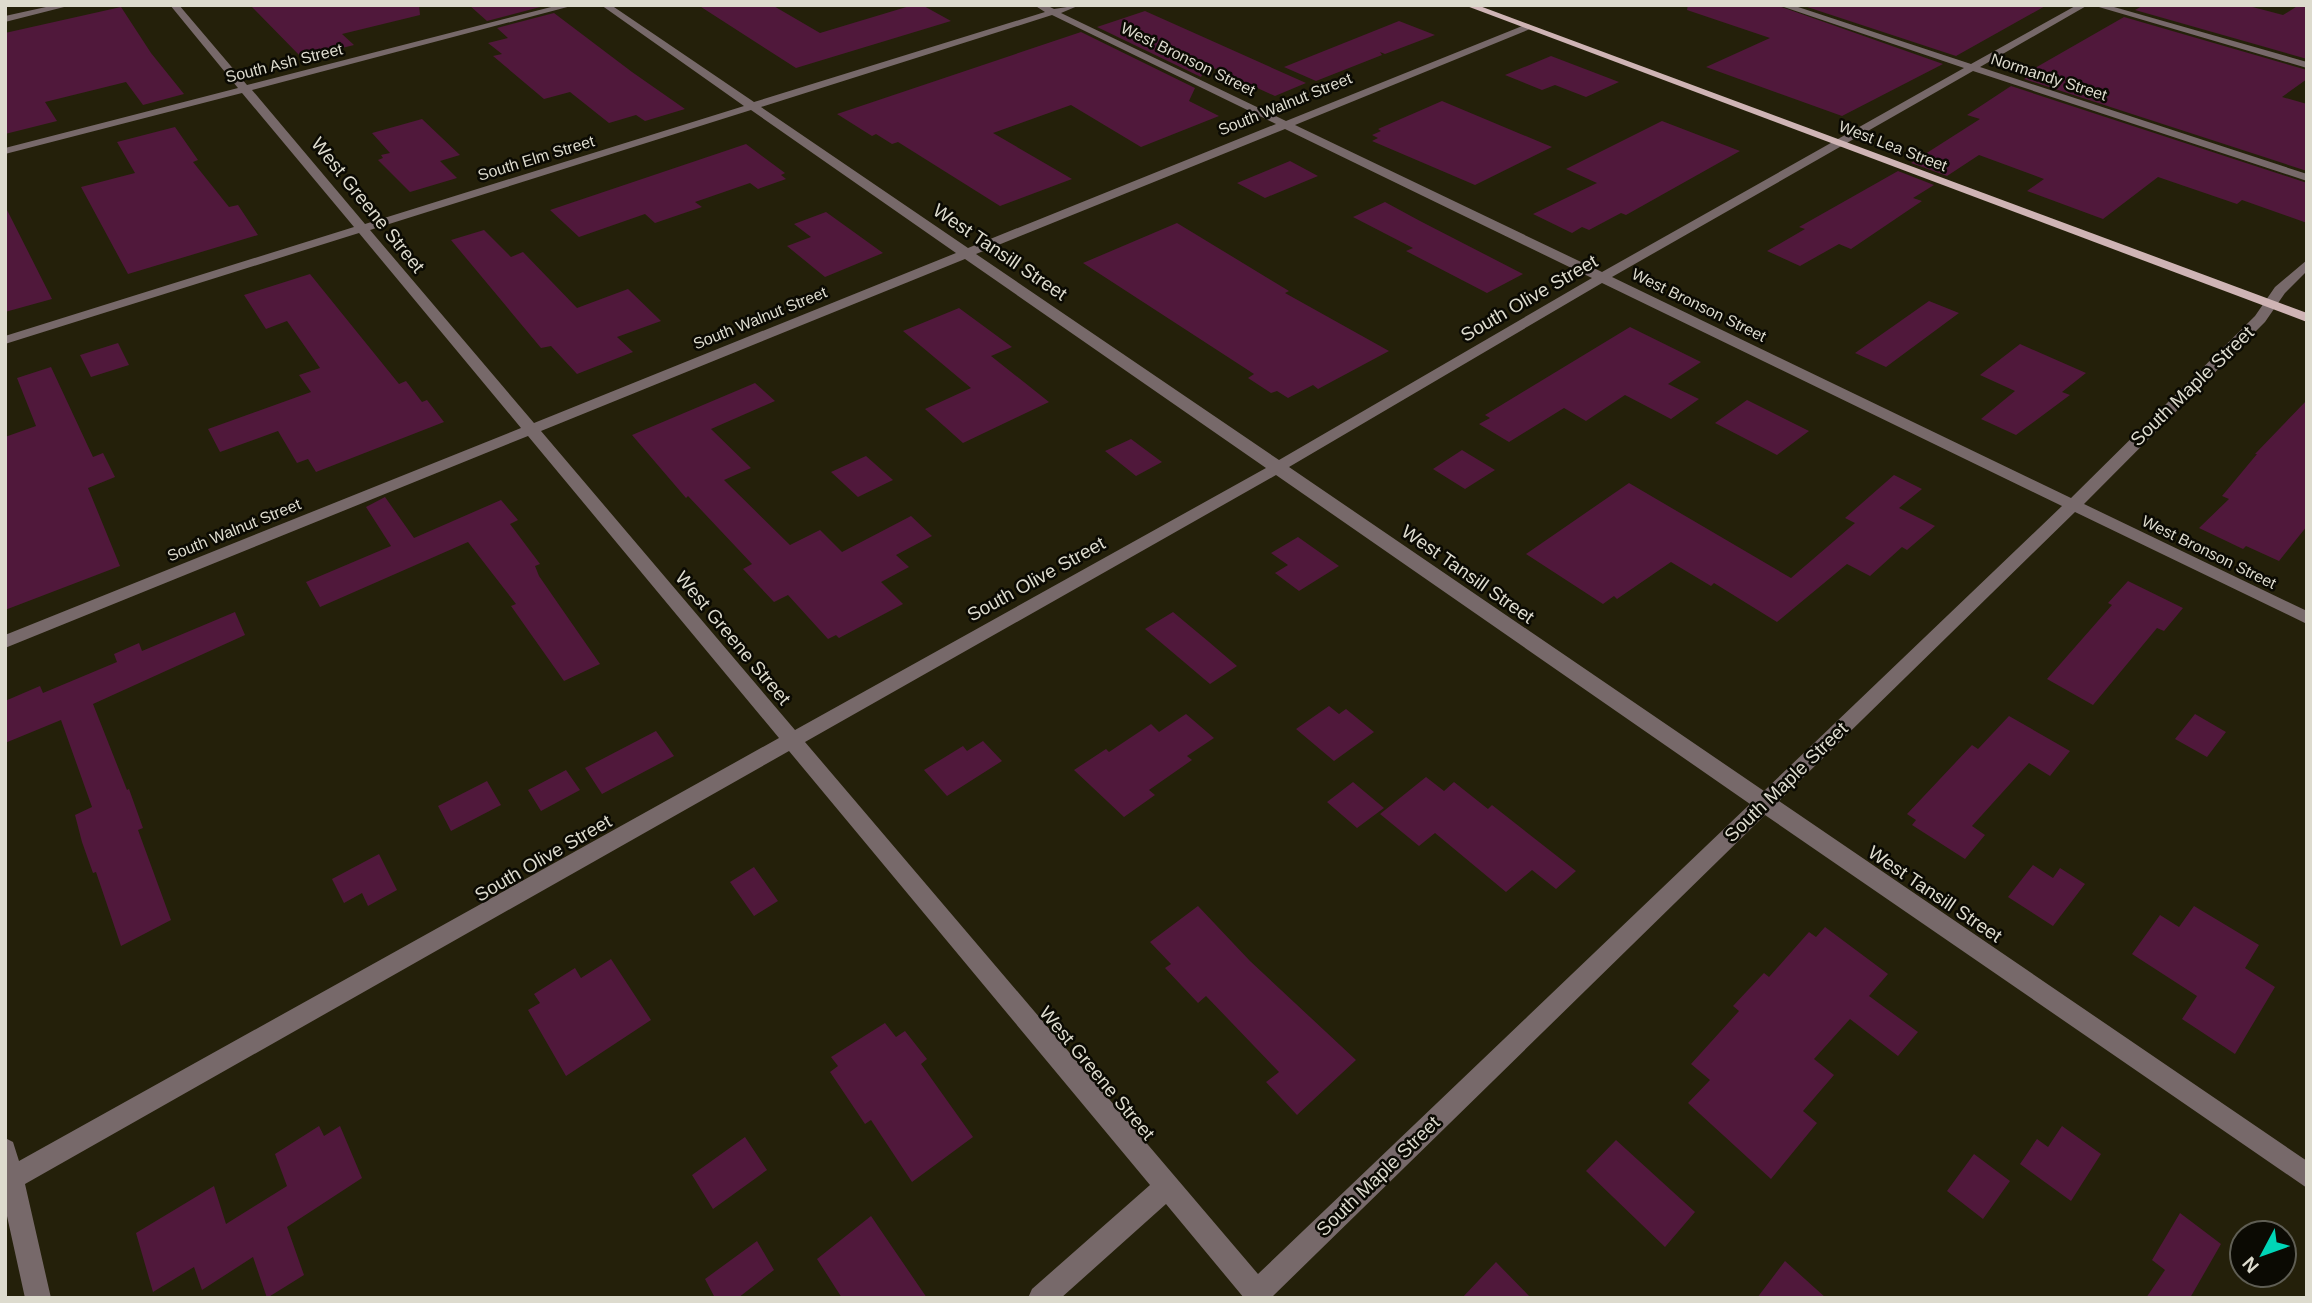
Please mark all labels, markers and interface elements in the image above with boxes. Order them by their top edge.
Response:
street label: West Bronson Street [1118,19,1258,99]
street label: South Ash Street [224,40,345,86]
street label: Normandy Street [1989,50,2110,104]
street label: South Walnut Street [1216,69,1355,139]
street label: West Lea Street [1837,118,1950,175]
street label: South Elm Street [476,132,597,184]
street label: West Greene Street [307,133,429,277]
street label: West Tansill Street [929,199,1071,305]
street label: South Olive Street [1457,250,1602,346]
street label: West Bronson Street [1629,265,1769,345]
street label: South Walnut Street [691,283,830,353]
street label: South Maple Street [2126,321,2258,450]
street label: South Walnut Street [165,495,304,565]
street label: West Bronson Street [2139,512,2279,592]
street label: West Tansill Street [1398,520,1539,628]
street label: South Olive Street [963,532,1109,626]
street label: West Greene Street [671,567,795,709]
street label: South Maple Street [1720,717,1852,846]
street label: South Olive Street [471,810,616,906]
street label: West Tansill Street [1864,841,2006,947]
street label: West Greene Street [1035,1002,1159,1144]
street label: South Maple Street [1312,1111,1444,1240]
north arrow [2228,1219,2298,1289]
text: N [2238,1253,2263,1277]

